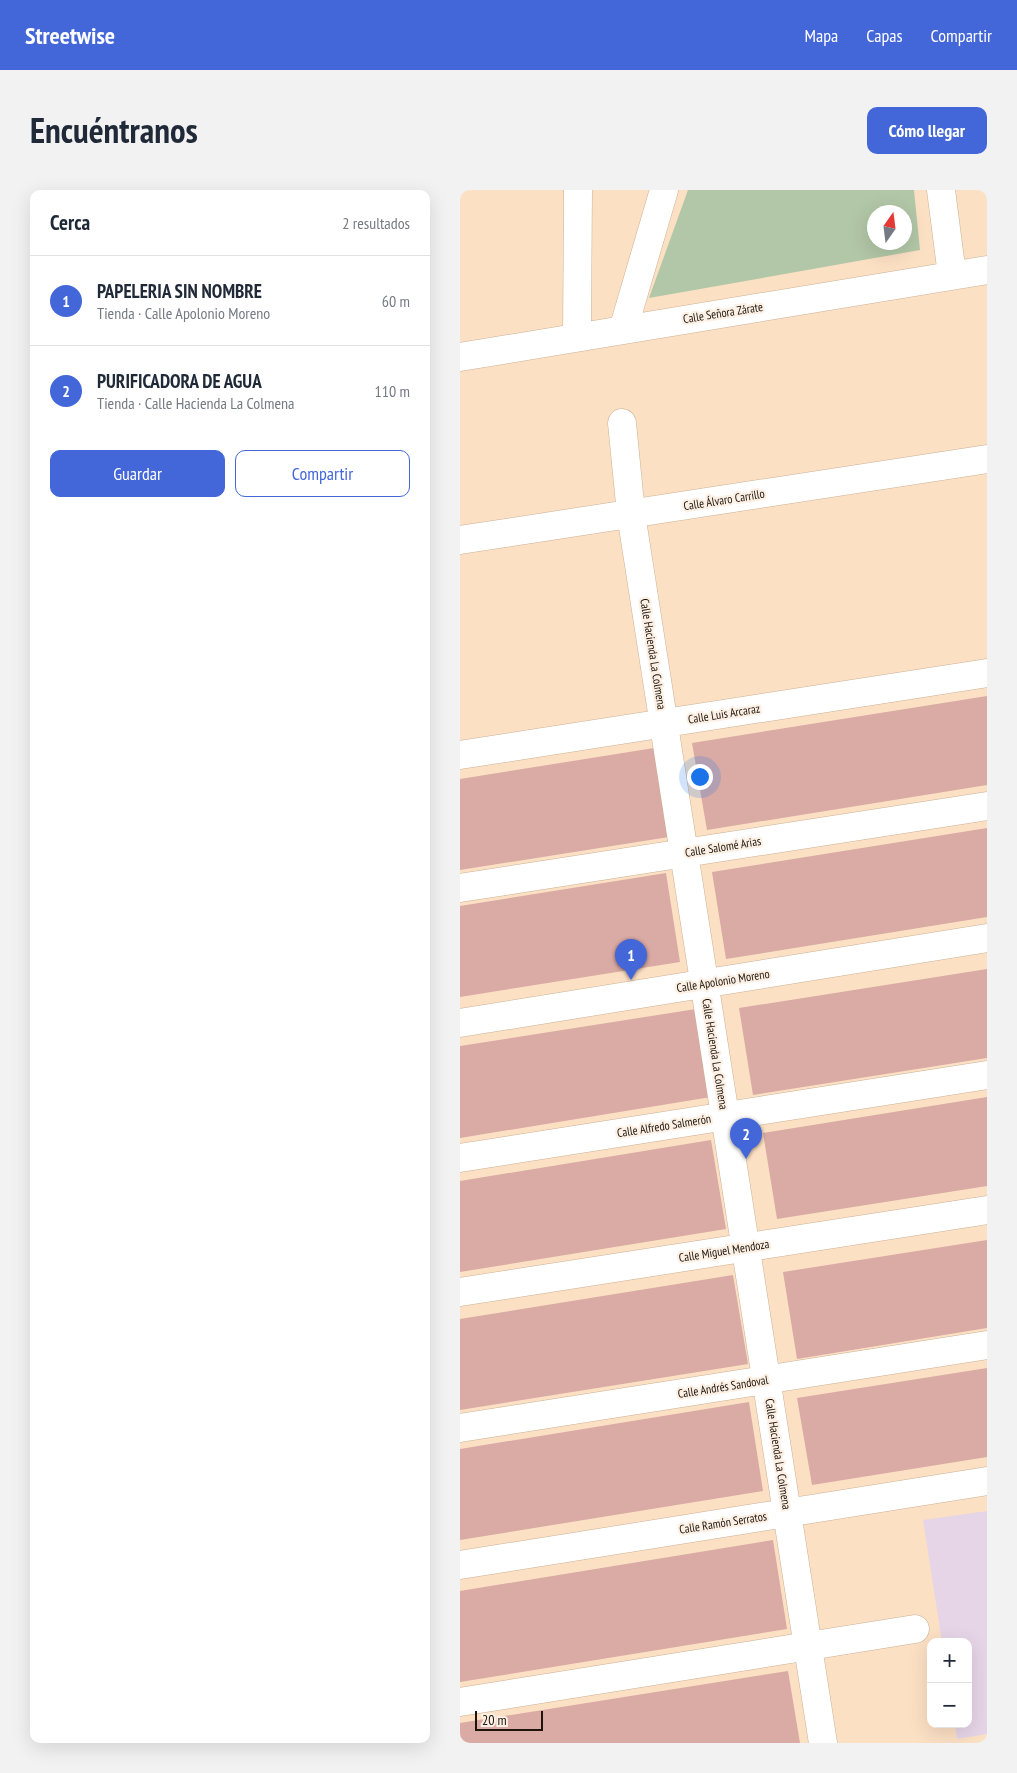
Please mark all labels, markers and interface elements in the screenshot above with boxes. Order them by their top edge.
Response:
text: Streetwise [25,20,115,51]
text: Mapa [805,24,838,47]
text: Capas [866,24,903,47]
text: Compartir [931,24,992,47]
text: Encuéntranos [30,107,198,153]
button: Cómo llegar [867,107,987,154]
north arrow [867,205,912,250]
text: Cerca [50,209,90,236]
text: 2 resultados [342,213,410,233]
text: PAPELERIA SIN NOMBRE [97,279,262,303]
text: 1 [62,291,70,311]
text: 60 m [382,291,410,311]
street label: Calle Señora Zárate [682,299,764,326]
text: Tienda · Calle Apolonio Moreno [97,303,270,323]
text: PURIFICADORA DE AGUA [97,369,262,393]
text: 2 [62,381,70,401]
text: 110 m [375,381,410,401]
text: Tienda · Calle Hacienda La Colmena [97,393,294,413]
button: Guardar [50,450,225,497]
button: Compartir [235,450,410,497]
street label: Calle Álvaro Carrillo [682,486,766,513]
street label: Calle Hacienda La Colmena [637,597,670,711]
street label: Calle Luis Arcaraz [687,700,761,727]
your location [687,764,713,790]
street label: Calle Salomé Arias [684,833,762,860]
pin: 1 [615,939,647,980]
street label: Calle Apolonio Moreno [675,966,771,995]
street label: Calle Hacienda La Colmena [699,997,732,1111]
street label: Calle Alfredo Salmerón [616,1111,712,1140]
pin: 2 [730,1118,762,1159]
street label: Calle Miguel Mendoza [678,1236,770,1265]
street label: Calle Andrés Sandoval [677,1372,770,1401]
street label: Calle Hacienda La Colmena [762,1397,795,1511]
street label: Calle Ramón Serratos [678,1508,768,1537]
map controls [927,1638,972,1728]
button: + [927,1638,972,1683]
button: − [927,1683,972,1728]
scale bar [475,1708,542,1731]
text: 20 m [482,1711,507,1729]

